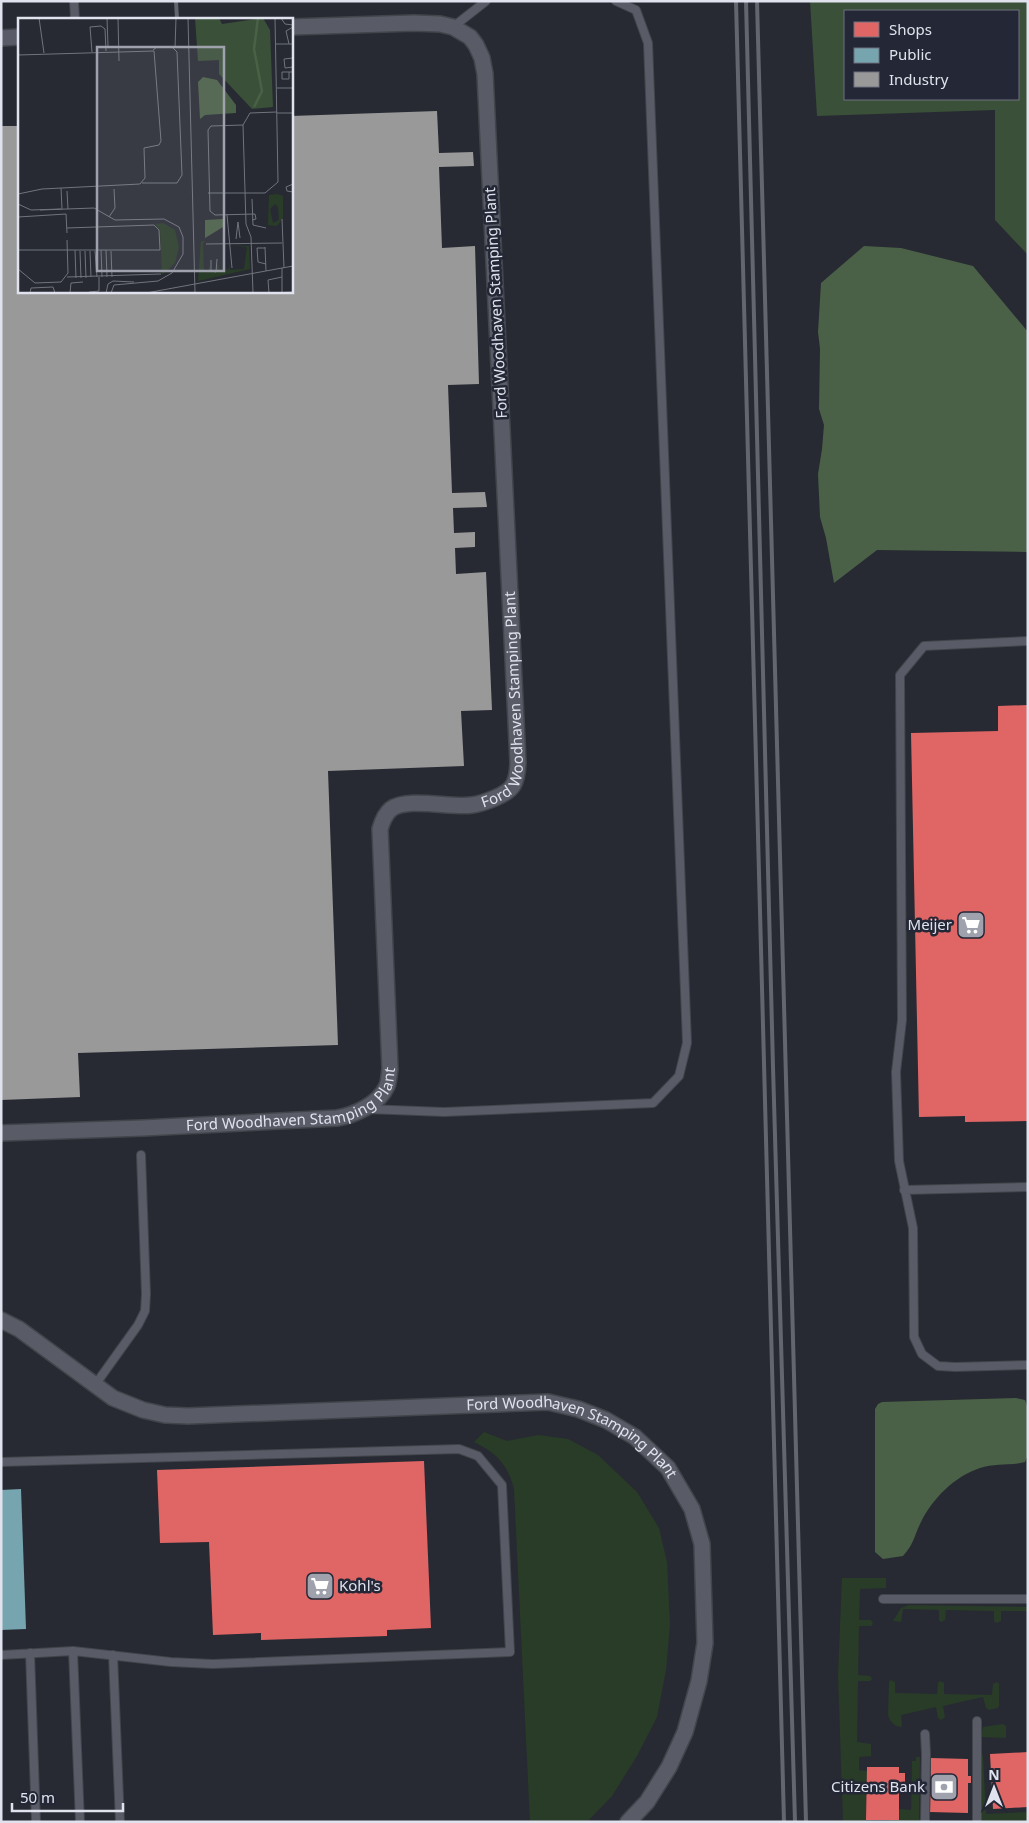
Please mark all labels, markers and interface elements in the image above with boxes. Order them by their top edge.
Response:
legend [844,10,1019,100]
inset map [18,18,292,292]
text: Shops [889,19,932,39]
text: Public [889,44,932,64]
text: Industry [889,69,949,89]
street label: Ford Woodhaven Stamping Plant [479,186,511,419]
street label: Ford Woodhaven Stamping Plant [478,590,527,812]
supermarket icon: Meijer [956,910,986,940]
place label: Meijer [908,914,952,934]
street label: Ford Woodhaven Stamping Plant [185,1065,399,1135]
street label: Ford Woodhaven Stamping Plant [466,1391,683,1482]
supermarket icon: Kohl's [305,1571,335,1601]
place label: Kohl's [339,1575,381,1595]
north arrow [969,1763,1019,1813]
text: N [988,1765,1000,1784]
bank icon: Citizens Bank [929,1772,959,1802]
place label: Citizens Bank [831,1776,925,1796]
scale bar [12,1780,124,1812]
text: 50 m [20,1787,55,1807]

